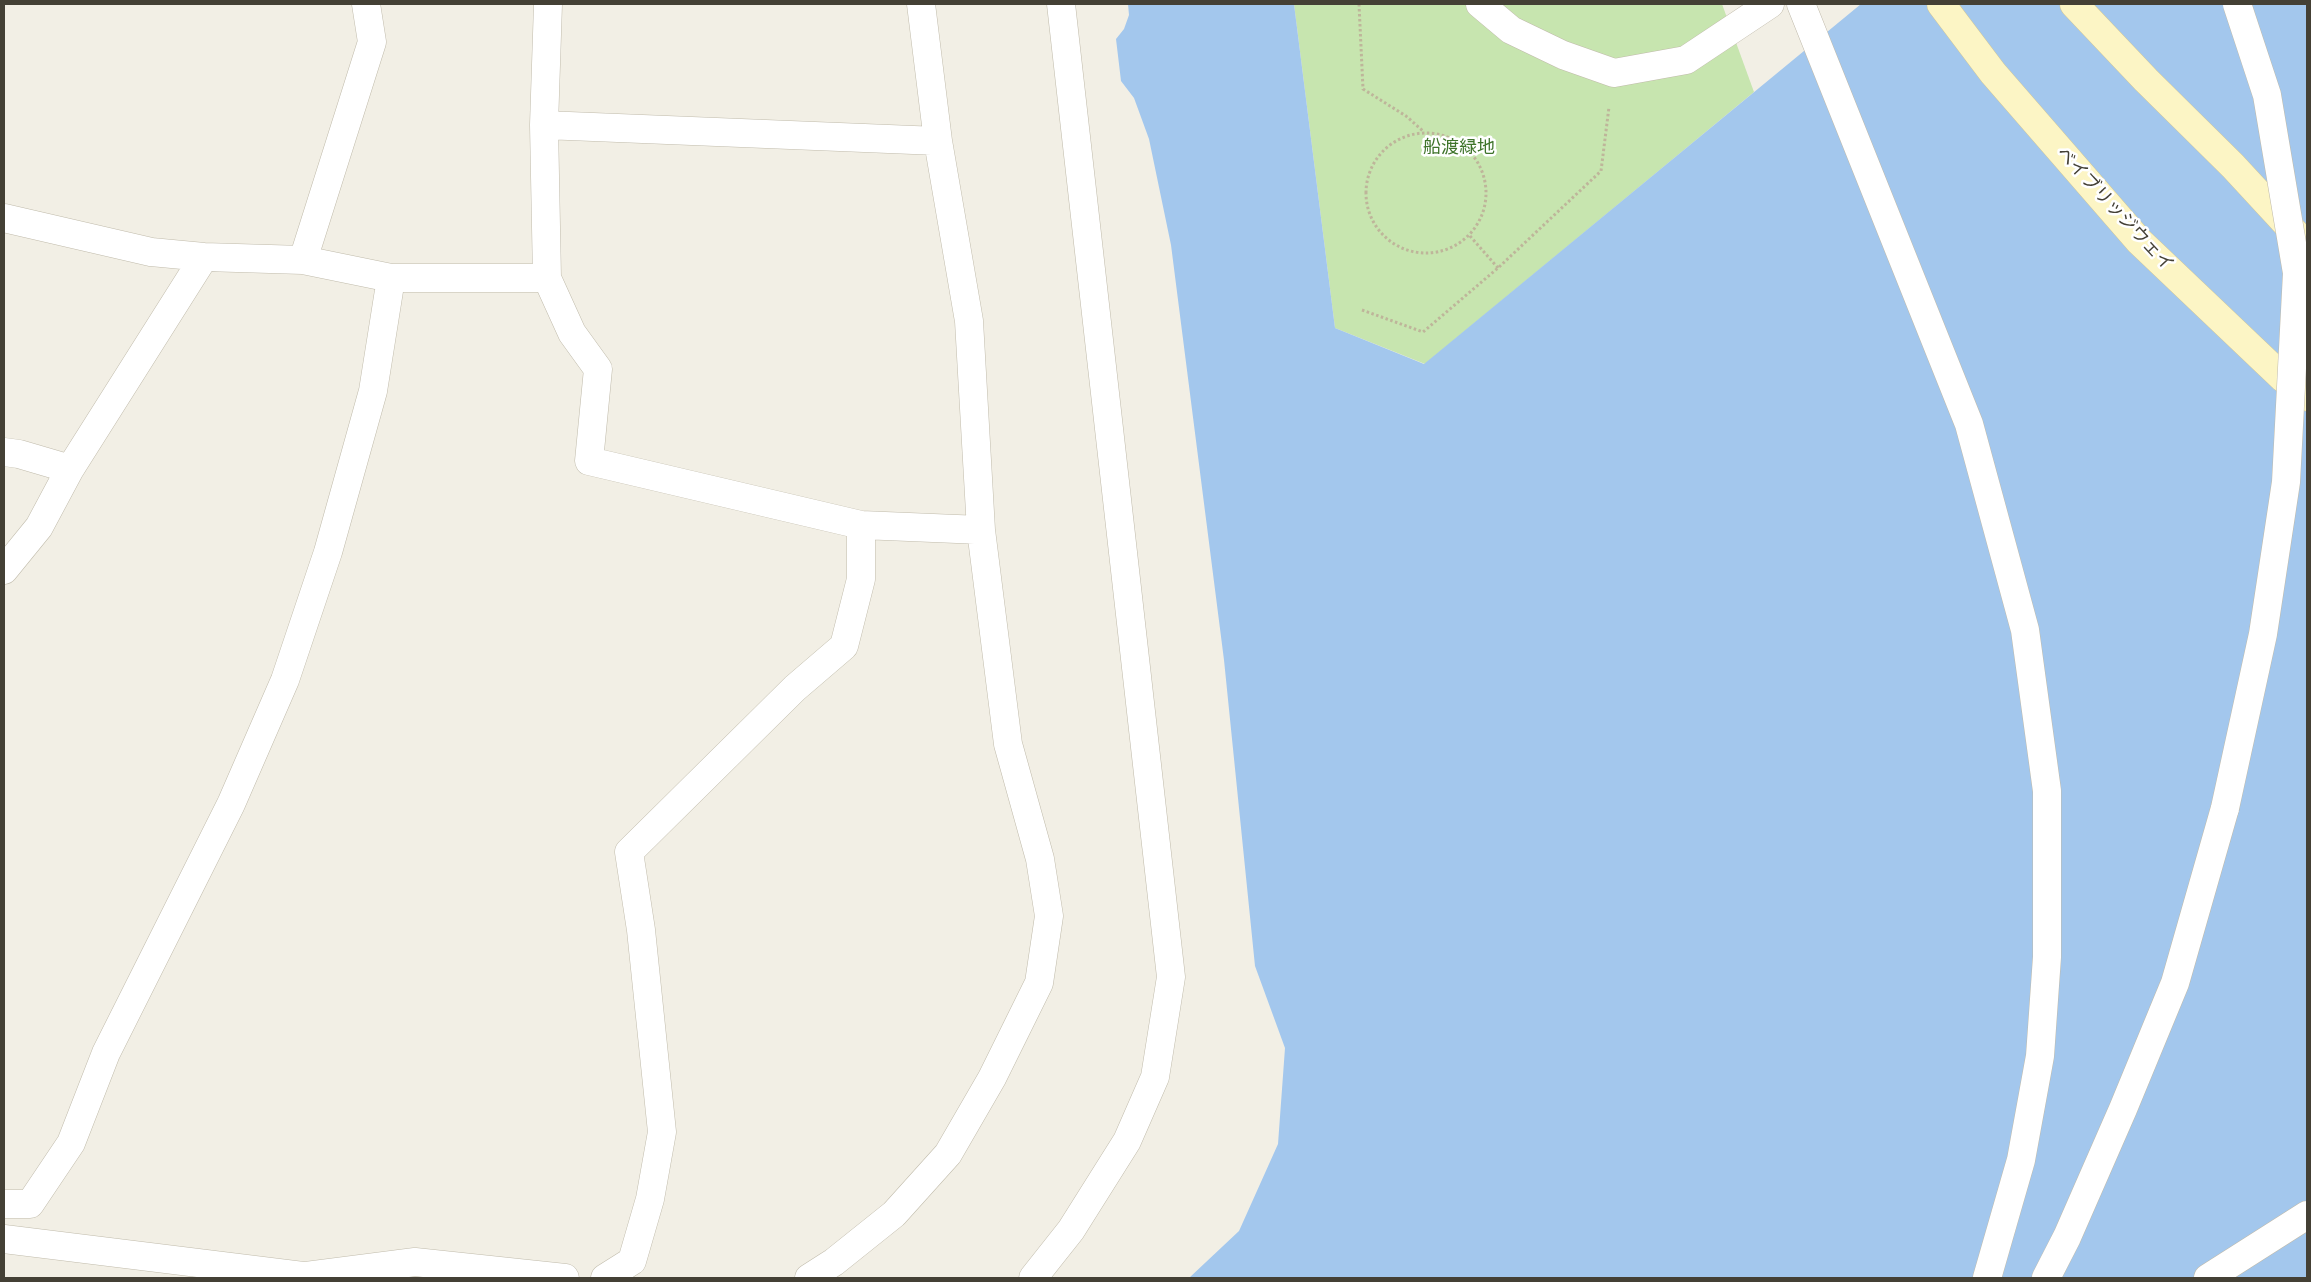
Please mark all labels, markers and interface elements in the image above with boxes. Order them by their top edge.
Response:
park label: 船渡緑地 [1423,137,1495,159]
street label: ベイブリッジウェイ [2052,142,2178,276]

